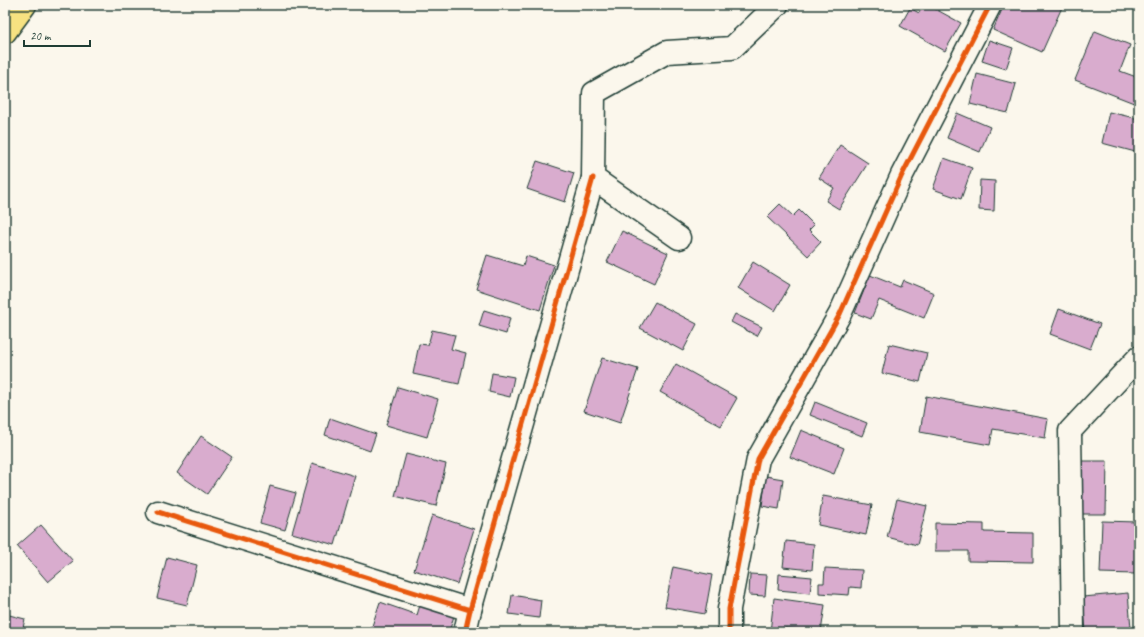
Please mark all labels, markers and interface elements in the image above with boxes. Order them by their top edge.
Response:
scale bar [24,22,90,48]
text: 20 m [30,28,52,44]

